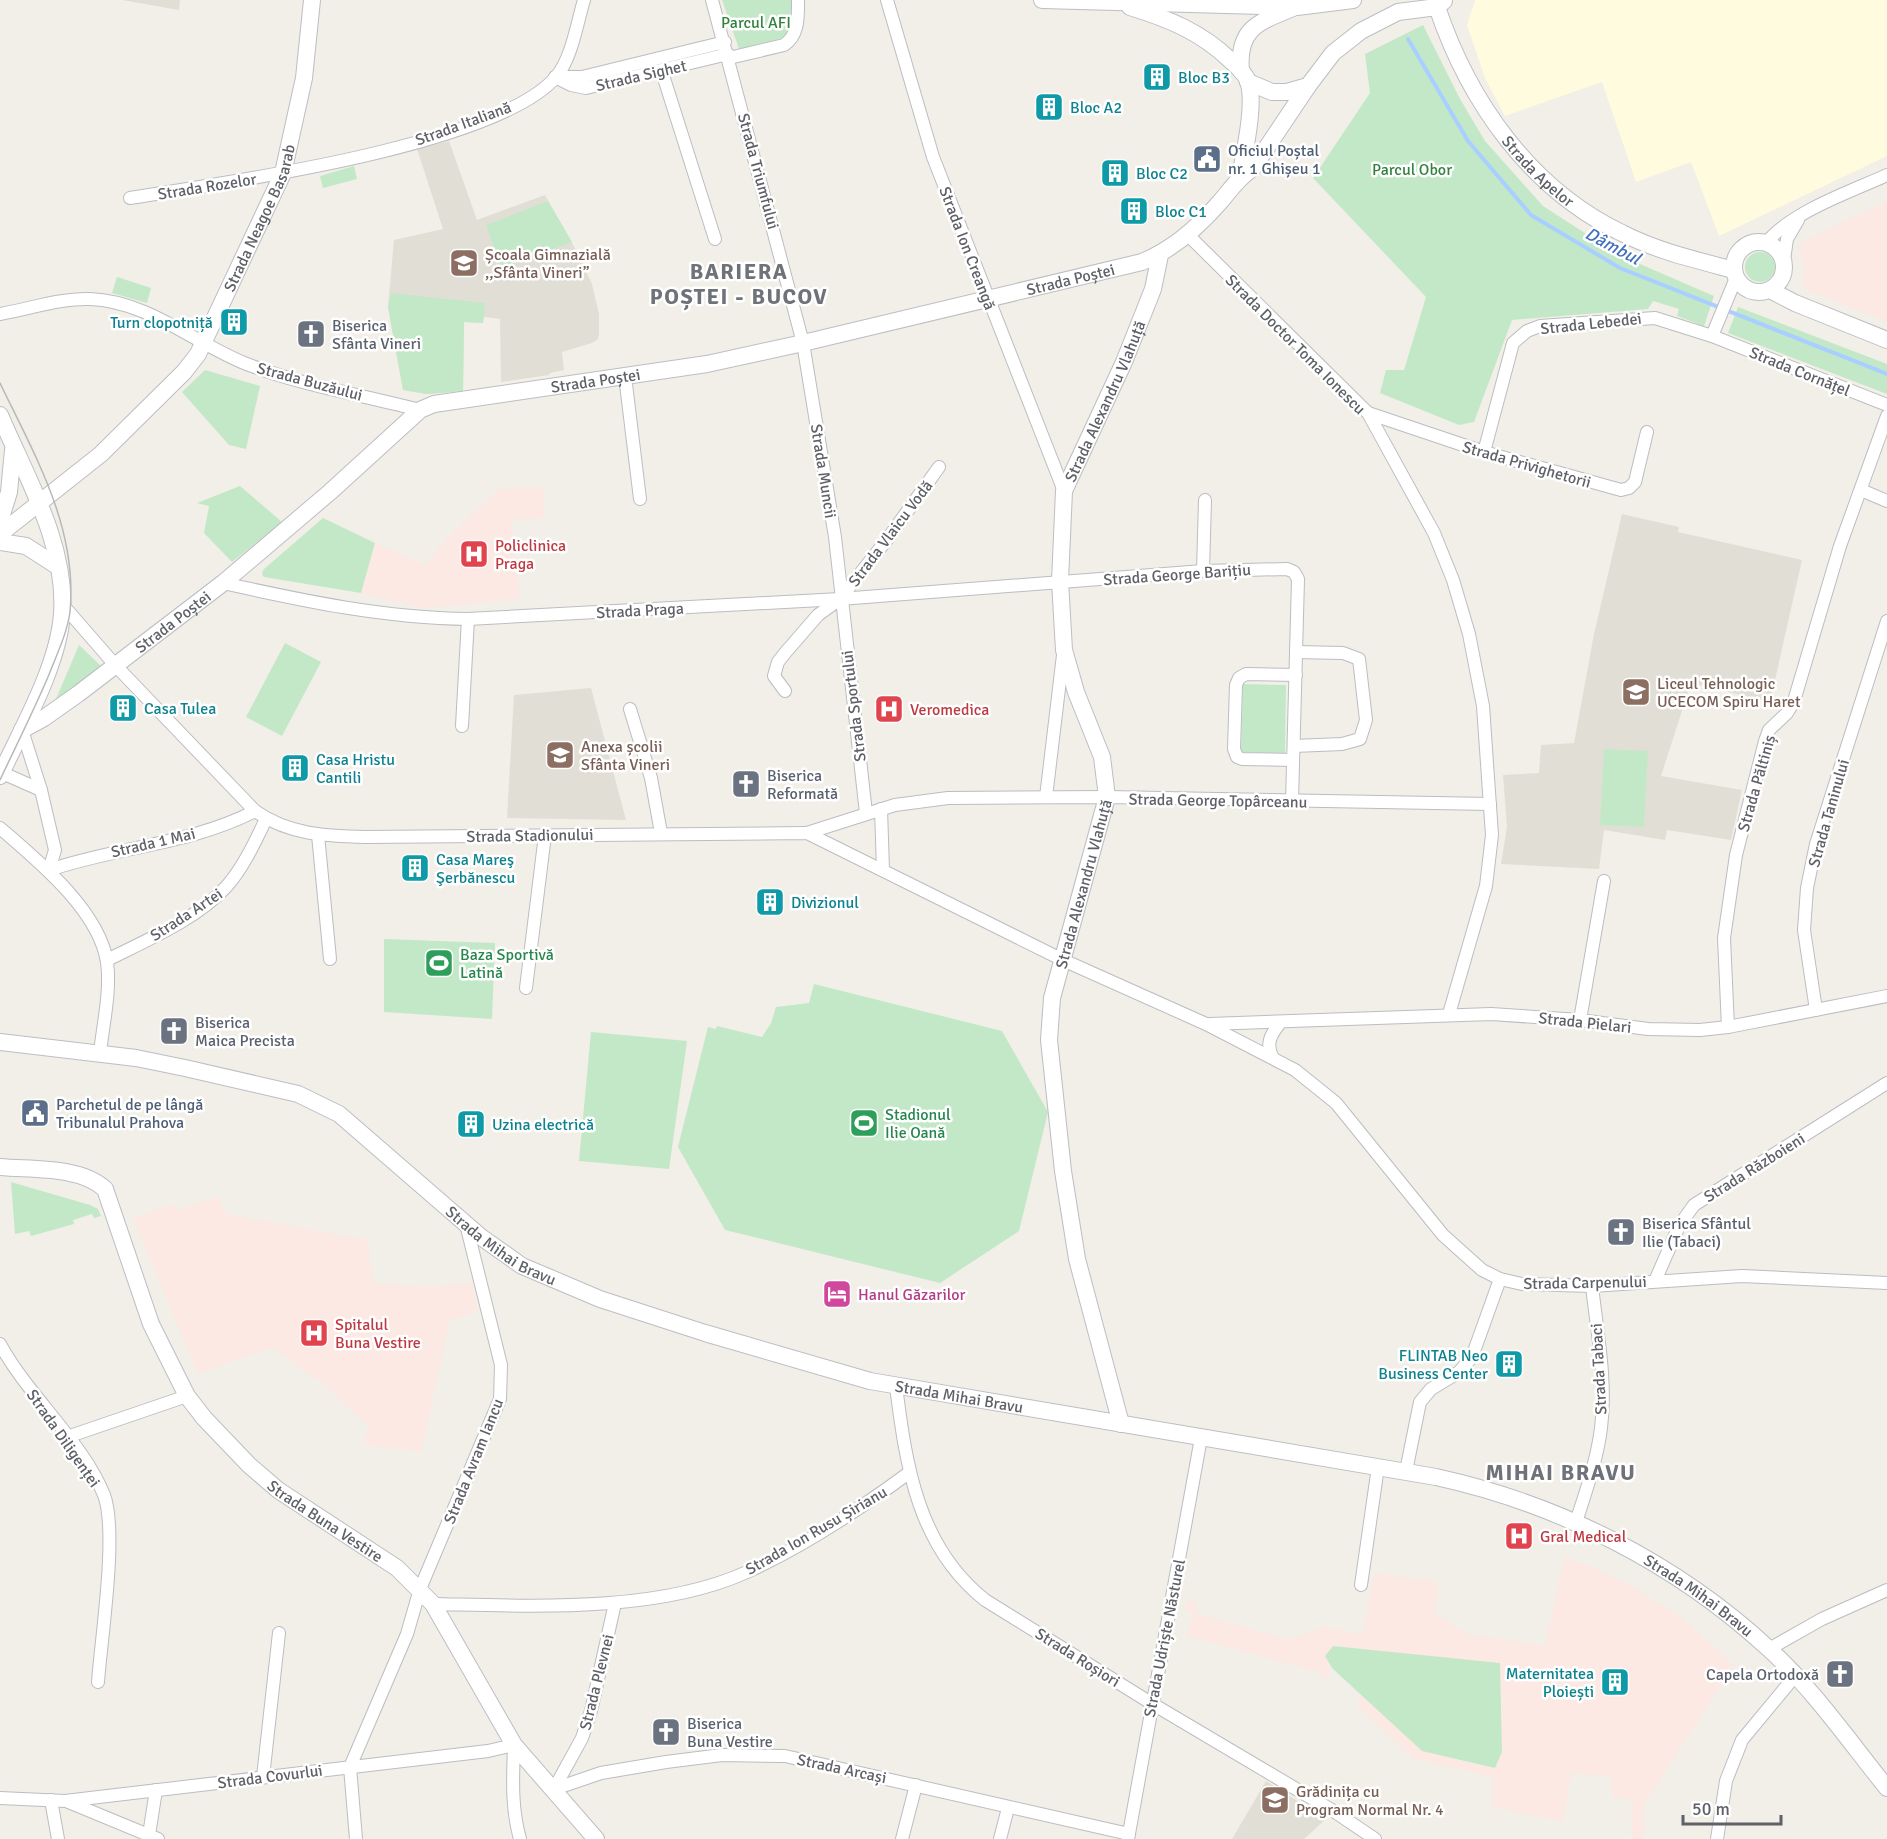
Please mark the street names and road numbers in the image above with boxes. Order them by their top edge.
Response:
street label: Strada Sighet [594,56,689,96]
street label: Strada Italiană [413,97,514,151]
street label: Strada Triumfului [733,111,783,231]
street label: Strada Apelor [1497,132,1578,212]
street label: Strada Neagoe Basarab [220,143,300,295]
street label: Strada Rozelor [156,169,258,205]
street label: Strada Ion Creangă [934,184,1000,313]
street label: Strada Poștei [1025,260,1117,300]
street label: Strada Doctor Toma Ionescu [1221,270,1370,419]
street label: Strada Lebedei [1540,309,1643,339]
street label: Strada Alexandru Vlahuță [1061,318,1150,485]
street label: Strada Cornățel [1746,343,1853,401]
street label: Strada Buzăului [255,358,365,406]
street label: Strada Poștei [550,365,642,398]
street label: Strada Muncii [806,423,840,520]
street label: Strada Privighetorii [1460,437,1593,493]
street label: Strada Vlaicu Vodă [844,477,937,591]
street label: Strada George Barițiu [1103,560,1251,590]
street label: Strada Poștei [131,587,215,658]
street label: Strada Praga [596,599,684,623]
street label: Strada Sportului [837,649,871,763]
street label: Strada Păltiniș [1734,733,1780,834]
street label: Strada Taninului [1804,757,1854,870]
street label: Strada George Topârceanu [1128,789,1308,813]
street label: Strada Alexandru Vlahuță [1051,797,1117,971]
street label: Strada 1 Mai [109,824,197,862]
street label: Strada Stadionului [466,825,594,847]
street label: Strada Artei [147,884,226,946]
street label: Strada Pielari [1538,1008,1632,1038]
street label: Strada Războieni [1700,1129,1809,1207]
street label: Strada Mihai Bravu [441,1202,559,1290]
street label: Strada Carpenului [1523,1272,1647,1294]
street label: Strada Tabaci [1587,1323,1611,1415]
street label: Strada Mihai Bravu [893,1376,1025,1418]
street label: Strada Diligenței [22,1386,104,1491]
street label: Strada Avram Iancu [440,1396,508,1527]
street label: Strada Buna Vestire [263,1476,386,1567]
street label: Strada Ion Rusu Șirianu [742,1482,891,1580]
street label: Strada Mihai Bravu [1640,1550,1757,1641]
street label: Strada Udriște Năsturel [1140,1557,1190,1719]
street label: Strada Roșiori [1031,1624,1124,1692]
street label: Strada Plevnei [575,1632,619,1732]
street label: Strada Arcași [795,1750,888,1788]
street label: Strada Covurlui [216,1761,324,1793]

